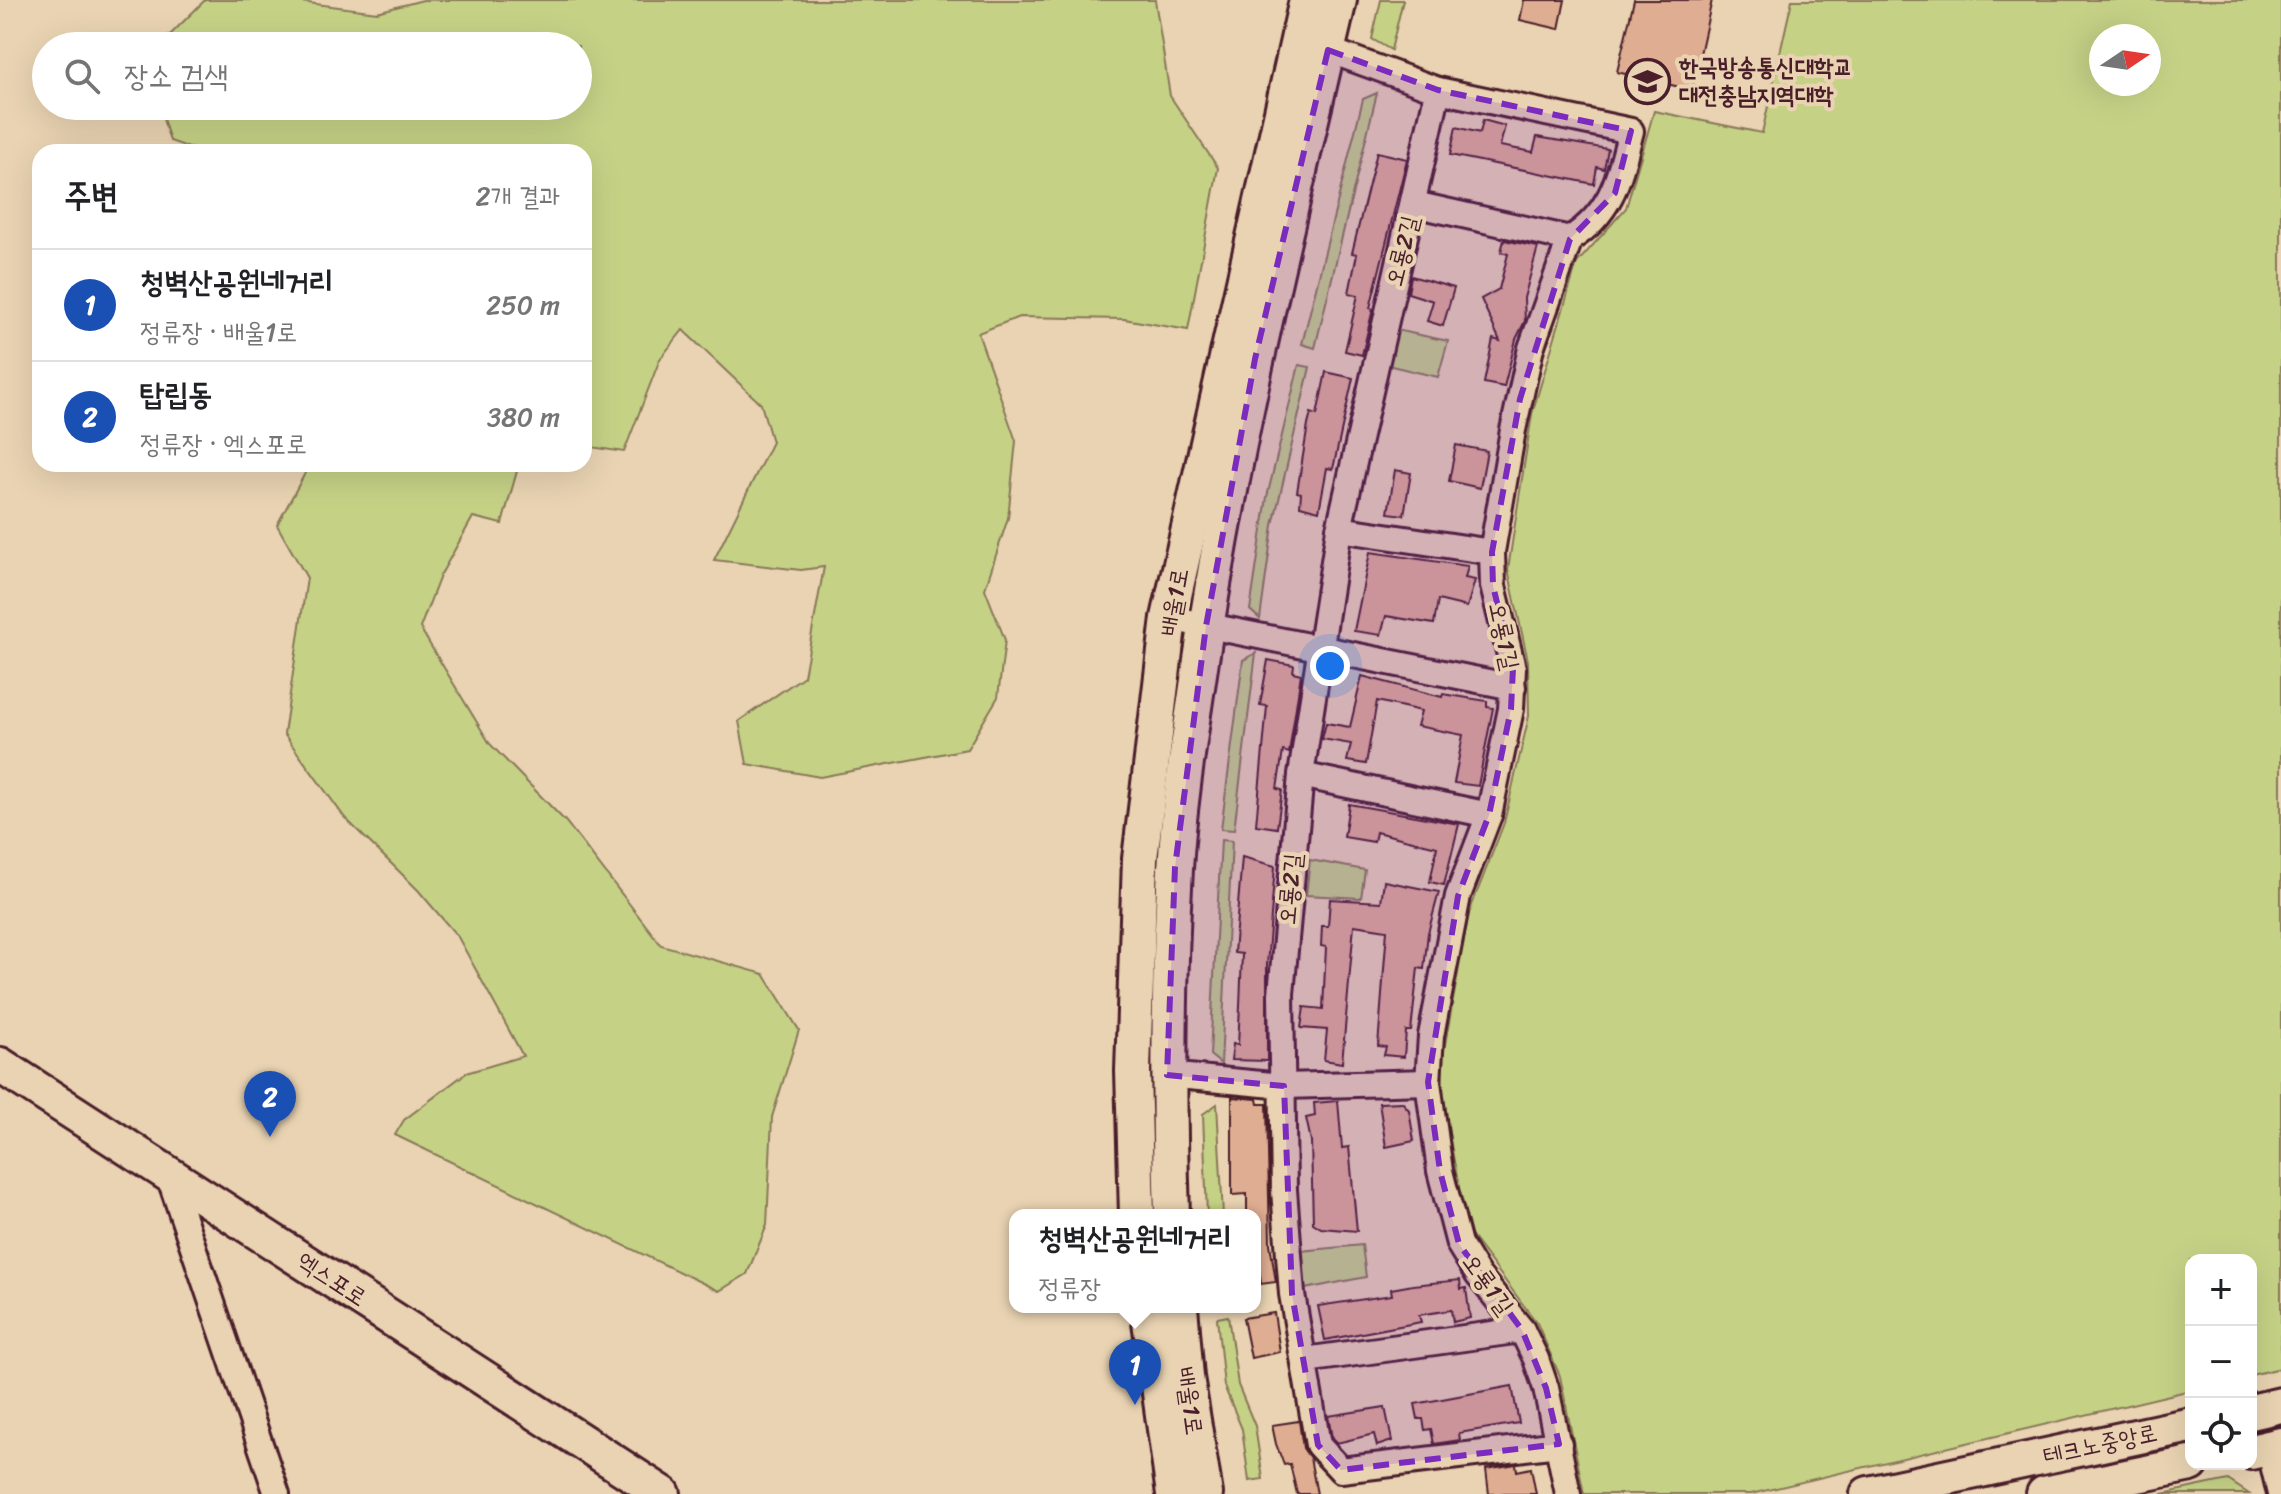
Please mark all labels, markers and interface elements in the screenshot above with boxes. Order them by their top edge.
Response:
north arrow [2089,24,2161,96]
search box [32,32,592,120]
place label: 한국방송통신대학교 대전충남지역대학 [1678,46,1853,116]
text: 장소 검색 [124,49,228,103]
icon: search [60,54,104,98]
school or university icon: 한국방송통신대학교 대전충남지역대학 [1624,57,1672,105]
text: 주변 [64,166,119,226]
text: 2개 결과 [475,173,560,219]
street label: 오룡2길 [1373,211,1431,291]
text: 청벽산공원네거리 [140,255,333,309]
text: 1 [84,282,96,328]
text: 250 m [486,282,560,328]
text: 정류장 · 배울1로 [140,309,297,355]
text: 탑립동 [140,367,212,421]
text: 2 [82,394,98,440]
text: 380 m [487,394,560,440]
text: 정류장 · 엑스포로 [140,421,307,467]
street label: 배울1로 [1147,565,1201,639]
street label: 오룡1길 [1476,598,1532,674]
your location [1310,646,1350,686]
street label: 오룡2길 [1266,851,1314,927]
pin: 2 [244,1071,296,1137]
popup [1009,1209,1261,1313]
text: 청벽산공원네거리 [1038,1211,1232,1265]
street label: 엑스포로 [288,1240,376,1318]
street label: 오룡1길 [1451,1244,1525,1324]
map controls [2185,1254,2257,1470]
button: + [2185,1254,2257,1326]
text: 정류장 [1038,1265,1101,1311]
button: − [2185,1326,2257,1398]
pin: 1 [1109,1339,1161,1405]
street label: 배울1로 [1164,1364,1216,1438]
button: locate [2185,1398,2257,1470]
street label: 테크노중앙로 [2039,1411,2161,1477]

